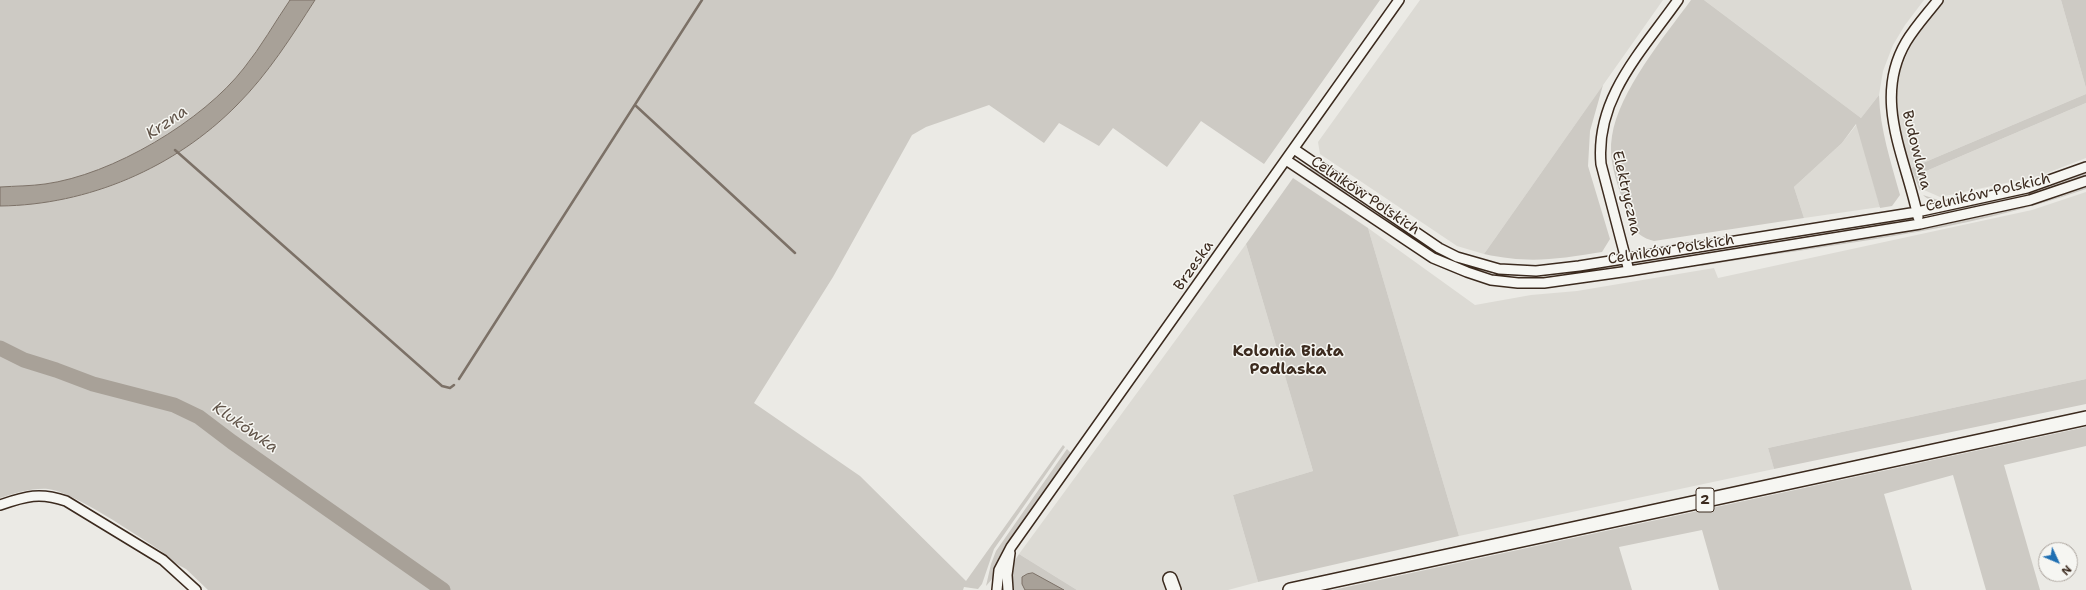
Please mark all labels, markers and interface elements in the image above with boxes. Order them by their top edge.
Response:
water label: Krzna [142,102,192,144]
street label: Budowlana [1897,109,1935,191]
street label: Elektryczna [1608,149,1644,237]
street label: Celników Polskich [1307,153,1423,239]
street label: Celników Polskich [1924,170,2052,216]
street label: Celników Polskich [1607,231,1735,269]
street label: Brzeska [1170,238,1218,294]
district label: Kolonia Biała Podlaska [1232,342,1344,380]
water label: Klukówka [208,398,282,458]
road number: 2 [1696,488,1714,512]
north arrow [2038,542,2078,582]
text: N [2058,562,2075,578]

